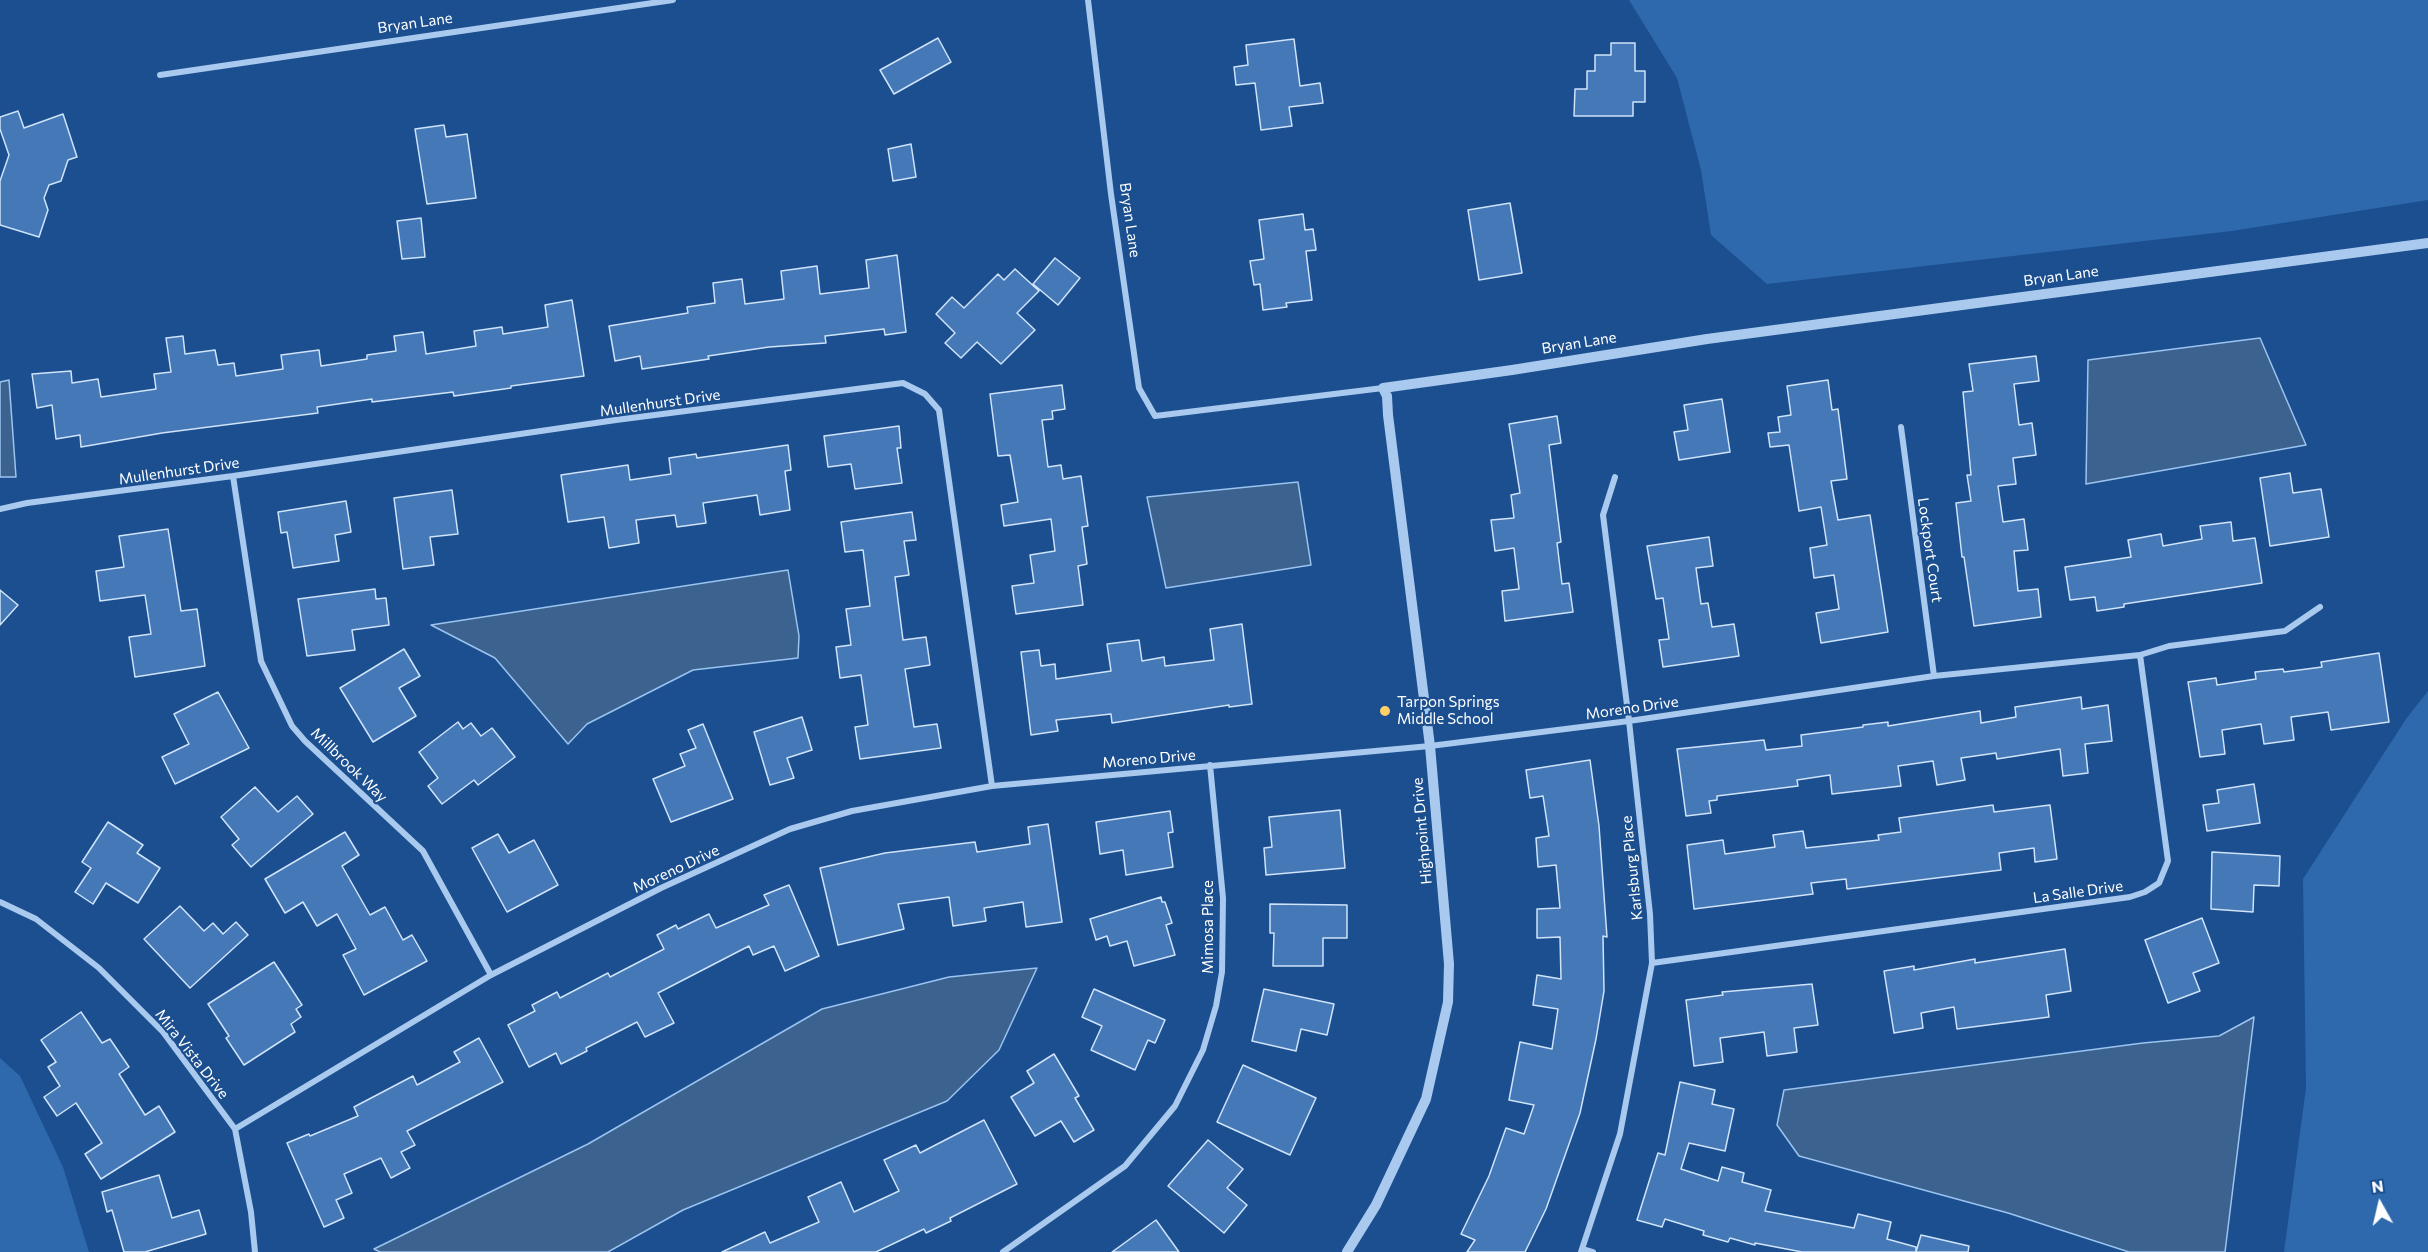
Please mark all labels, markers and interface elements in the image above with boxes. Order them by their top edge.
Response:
street label: Bryan Lane [376,9,454,37]
street label: Bryan Lane [1116,181,1144,259]
street label: Bryan Lane [2022,262,2100,290]
street label: Bryan Lane [1540,328,1618,358]
street label: Mullenhurst Drive [599,386,721,420]
street label: Mullenhurst Drive [118,454,240,488]
street label: Lockport Court [1914,496,1946,604]
place label: Tarpon Springs Middle School [1397,693,1500,728]
street label: Moreno Drive [1584,693,1680,723]
marker: Tarpon Springs Middle School [1378,704,1392,718]
street label: Millbrook Way [307,724,391,806]
street label: Moreno Drive [1102,746,1196,772]
street label: Highpoint Drive [1408,777,1436,885]
street label: Karlsburg Place [1618,815,1646,921]
street label: Moreno Drive [630,841,722,897]
street label: La Salle Drive [2032,877,2124,907]
street label: Mimosa Place [1199,880,1217,974]
street label: Mira Vista Drive [151,1006,233,1102]
north arrow [2350,1174,2410,1234]
text: N [2370,1175,2385,1196]

